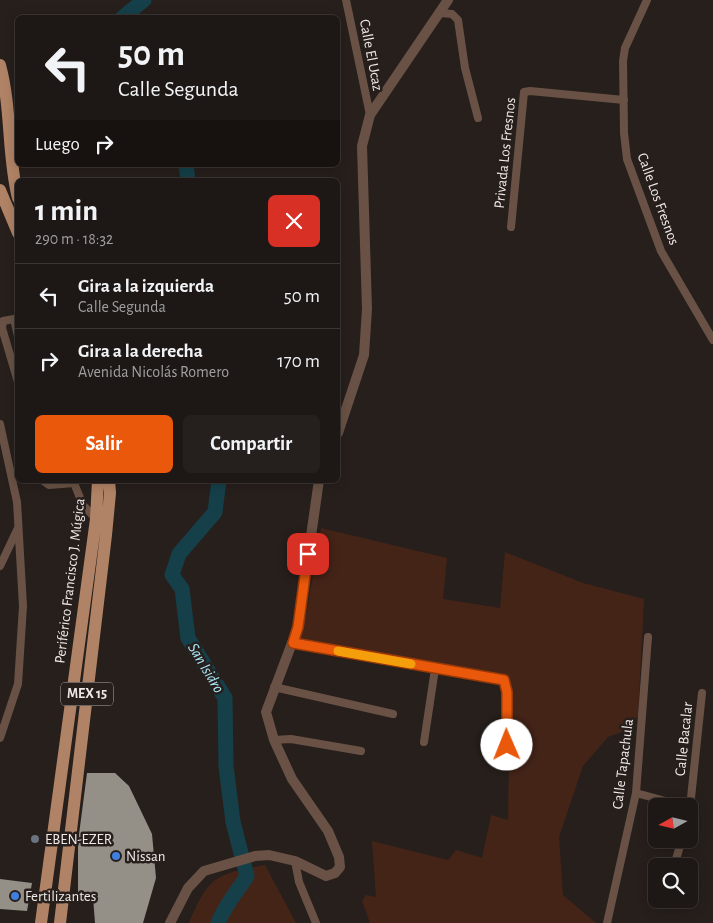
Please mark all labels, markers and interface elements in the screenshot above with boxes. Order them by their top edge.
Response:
street label: Calle El Ucaz [357,18,385,92]
icon: left [35,35,100,100]
text: 50 m [118,37,185,72]
text: Calle Segunda [118,78,239,100]
street label: Privada Los Fresnos [492,97,518,209]
icon: right [90,130,118,158]
text: Luego [35,135,80,154]
street label: Calle Los Fresnos [634,151,682,247]
button: close [268,195,320,247]
text: 1 min [35,196,98,226]
text: 290 m · 18:32 [35,231,113,247]
text: Gira a la izquierda [78,277,214,296]
icon: left [35,282,63,310]
text: 50 m [284,287,320,306]
text: Calle Segunda [78,299,166,315]
text: Gira a la derecha [78,342,203,361]
icon: right [35,347,63,375]
text: 170 m [277,352,320,371]
text: Avenida Nicolás Romero [78,364,229,380]
button: Salir [35,415,173,473]
button: Compartir [183,415,320,473]
street label: Periférico Francisco J. Múgica [52,497,88,664]
pin [287,533,329,575]
icon: arrive [294,540,322,568]
water label: San Isidro [185,640,227,696]
road number: MEX 15 [61,682,113,706]
street label: Calle Bacalar [673,701,695,777]
position arrow [480,718,532,770]
street label: Calle Tapachula [610,718,636,810]
north arrow [648,798,698,848]
map controls [648,798,698,908]
place label: EBEN-EZER [45,832,112,847]
marker: EBEN-EZER [29,833,41,845]
place label: Nissan [126,849,166,864]
marker: Nissan [110,850,122,862]
button: search [648,858,698,908]
place label: Fertilizantes [25,889,96,904]
marker: Fertilizantes [9,890,21,902]

